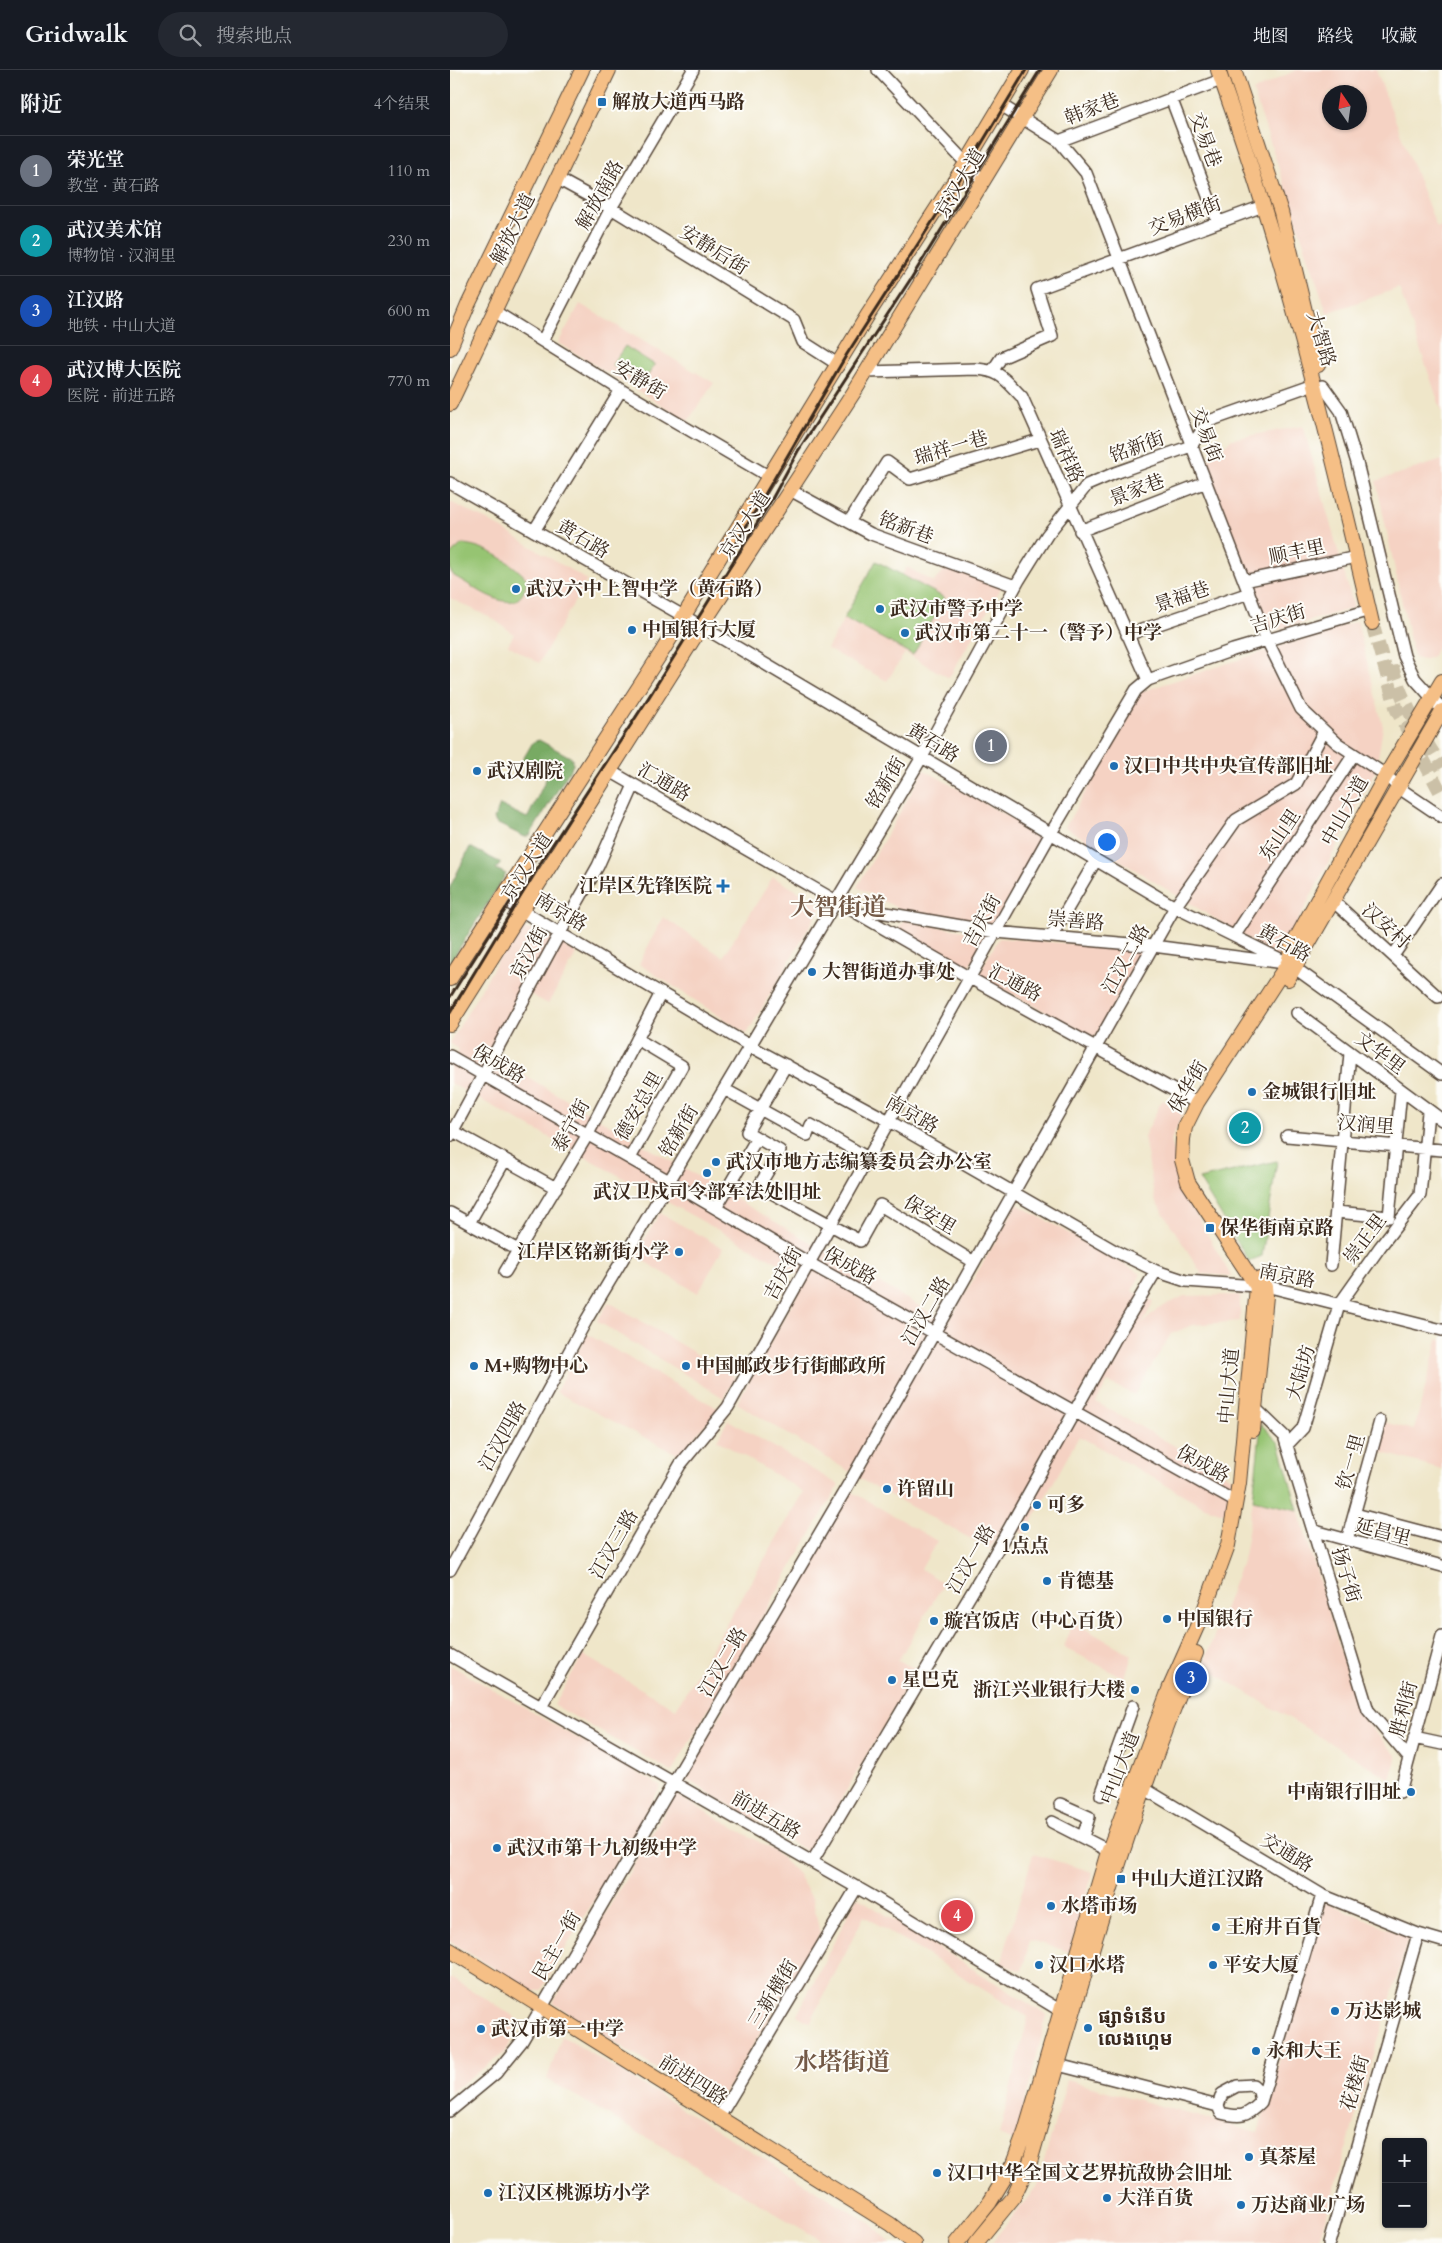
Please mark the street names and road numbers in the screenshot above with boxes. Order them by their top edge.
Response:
street label: 韩家巷 [1061,87,1123,131]
street label: 交易巷 [1183,109,1227,171]
street label: 京汉大道 [929,144,991,222]
street label: 解放南路 [570,155,630,235]
street label: 解放大道 [485,189,541,269]
street label: 交易横街 [1145,190,1225,242]
street label: 安静后街 [675,219,753,281]
street label: 大智路 [1300,308,1342,370]
street label: 安静街 [609,354,671,406]
street label: 交易街 [1184,404,1228,466]
street label: 瑞祥一巷 [911,424,991,472]
street label: 瑞祥路 [1043,425,1089,487]
street label: 铭新街 [1106,425,1168,469]
street label: 景家巷 [1106,468,1168,512]
street label: 京汉大道 [713,486,777,564]
street label: 铭新巷 [875,506,937,550]
street label: 黄石路 [552,513,614,565]
street label: 顺丰里 [1266,533,1328,571]
street label: 景福巷 [1151,575,1213,619]
street label: 吉庆街 [1247,598,1309,640]
street label: 黄石路 [902,717,964,769]
street label: 铭新街 [860,752,912,814]
street label: 汇通路 [633,756,695,808]
street label: 中山大道 [1315,771,1375,851]
street label: 东山里 [1253,804,1307,866]
street label: 京汉大道 [495,828,559,906]
street label: 南京路 [530,886,592,938]
street label: 吉庆街 [957,890,1007,952]
street label: 汉安村 [1356,897,1416,955]
street label: 崇善路 [1046,906,1106,936]
street label: 黄石路 [1253,918,1315,968]
street label: 江汉二路 [1096,919,1156,999]
street label: 京汉街 [504,922,554,984]
street label: 汇通路 [984,958,1046,1008]
street label: 文华里 [1349,1025,1411,1081]
street label: 保成路 [468,1038,530,1090]
street label: 保华街 [1162,1056,1214,1118]
street label: 德安总里 [609,1067,669,1145]
street label: 南京路 [881,1088,943,1140]
street label: 泰宁街 [546,1095,596,1157]
street label: 铭新街 [653,1100,705,1162]
street label: 汉润里 [1336,1110,1396,1140]
street label: 保安里 [899,1189,961,1241]
street label: 崇正里 [1337,1208,1393,1270]
street label: 保成路 [819,1241,881,1291]
street label: 吉庆街 [758,1243,808,1305]
street label: 南京路 [1257,1258,1317,1294]
street label: 江汉二路 [896,1272,956,1350]
street label: 大陆坊 [1281,1342,1321,1404]
street label: 中山大道 [1213,1347,1245,1425]
street label: 江汉四路 [473,1396,533,1476]
street label: 钦一里 [1331,1431,1371,1493]
street label: 保成路 [1172,1439,1234,1489]
street label: 江汉三路 [584,1505,644,1583]
street label: 延昌里 [1352,1512,1414,1552]
street label: 江汉一路 [941,1520,1001,1598]
street label: 扬子街 [1325,1544,1367,1606]
street label: 江汉二路 [693,1623,753,1701]
street label: 胜利街 [1384,1678,1424,1740]
street label: 中山大道 [1094,1728,1146,1808]
street label: 前进五路 [727,1785,805,1845]
street label: 交通路 [1256,1827,1318,1879]
street label: 民主一街 [527,1907,587,1985]
street label: 三新横街 [742,1955,804,2033]
street label: 前进四路 [654,2049,732,2111]
street label: 花楼街 [1335,2052,1375,2114]

